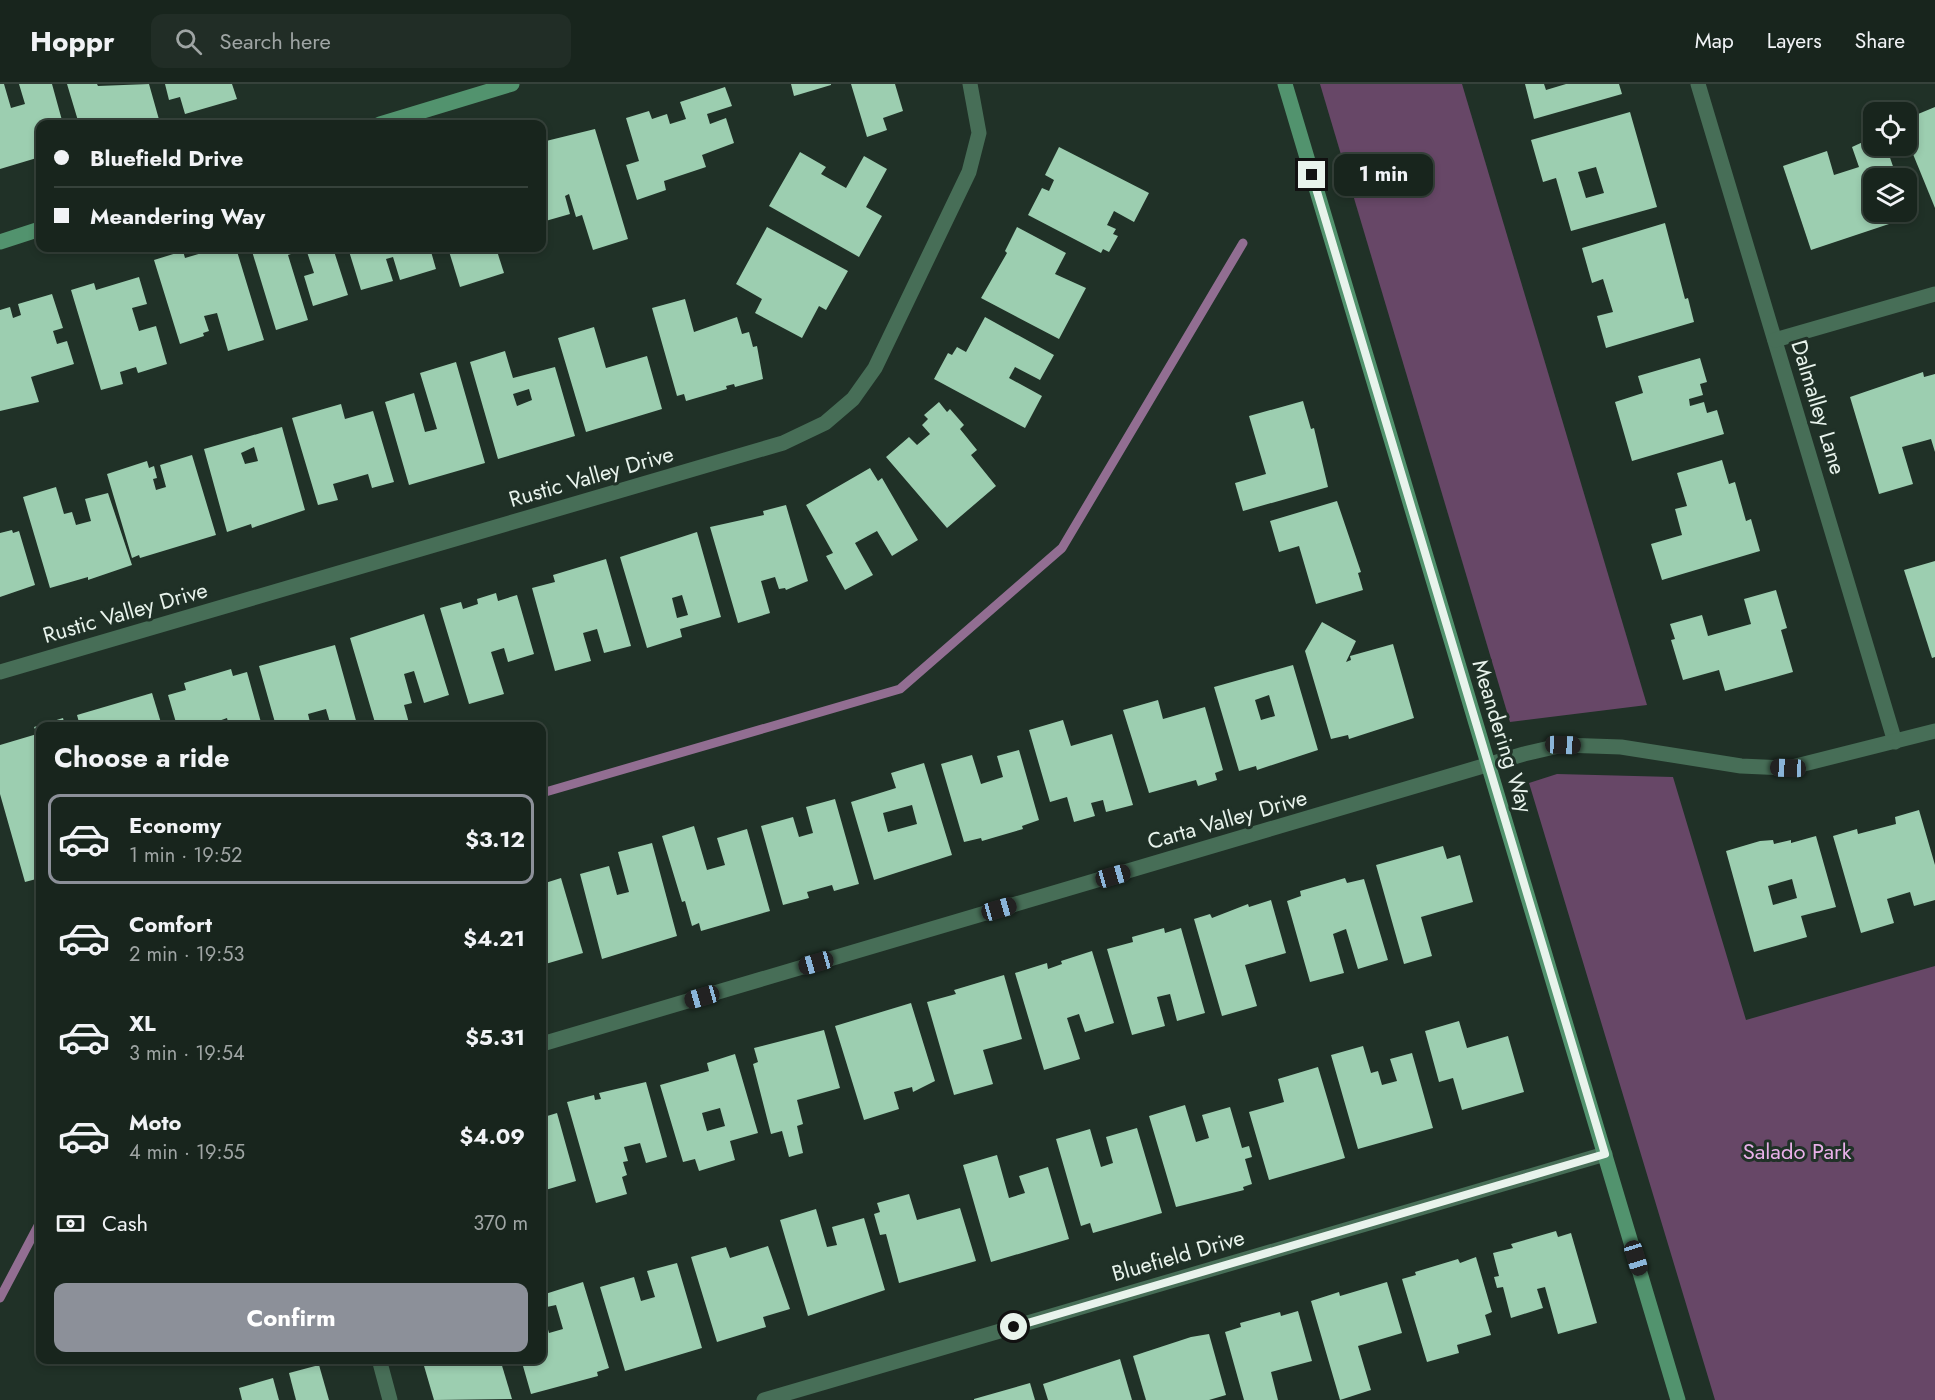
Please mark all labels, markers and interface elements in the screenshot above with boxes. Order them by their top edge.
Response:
search box [151,14,571,68]
text: Hoppr [30,21,115,62]
icon: search [172,25,205,58]
text: Search here [220,25,331,57]
text: Map [1695,26,1734,56]
text: Layers [1767,26,1822,56]
text: Share [1855,26,1905,56]
map controls [1863,102,1917,222]
button: locate [1863,102,1917,156]
text: Bluefield Drive [90,142,243,174]
callout: 1 min [1333,154,1432,196]
text: 1 min [1359,160,1408,189]
route end [1298,161,1325,188]
button: layers [1863,168,1917,222]
text: Meandering Way [90,200,265,232]
street label: Dalmalley Lane [1783,336,1855,478]
street label: Rustic Valley Drive [505,437,677,515]
street label: Rustic Valley Drive [39,573,211,651]
street label: Meandering Way [1464,655,1542,817]
car [1545,735,1581,755]
text: Choose a ride [54,738,229,777]
car [1770,758,1806,778]
street label: Carta Valley Drive [1143,781,1311,857]
text: Economy [129,809,221,841]
icon: car [57,812,111,866]
text: $3.12 [465,823,525,855]
text: 1 min · 19:52 [129,841,242,870]
car [1093,862,1133,890]
car [979,895,1019,923]
text: Comfort [129,908,212,940]
icon: car [57,911,111,965]
text: $4.21 [463,922,525,954]
text: 2 min · 19:53 [129,940,244,969]
car [796,949,836,977]
car [682,983,722,1011]
text: XL [129,1007,156,1039]
icon: car [57,1010,111,1064]
text: $5.31 [465,1021,525,1053]
text: 3 min · 19:54 [129,1039,245,1068]
text: Moto [129,1106,182,1138]
icon: car [57,1109,111,1163]
text: $4.09 [460,1120,525,1152]
park label: Salado Park [1743,1135,1852,1167]
text: 4 min · 19:55 [129,1138,245,1167]
icon: cash [54,1207,87,1240]
text: Cash [102,1207,148,1239]
text: 370 m [473,1209,528,1238]
street label: Bluefield Drive [1108,1221,1248,1289]
car [1622,1238,1650,1278]
button: Confirm [54,1283,528,1352]
route start [1000,1313,1027,1340]

